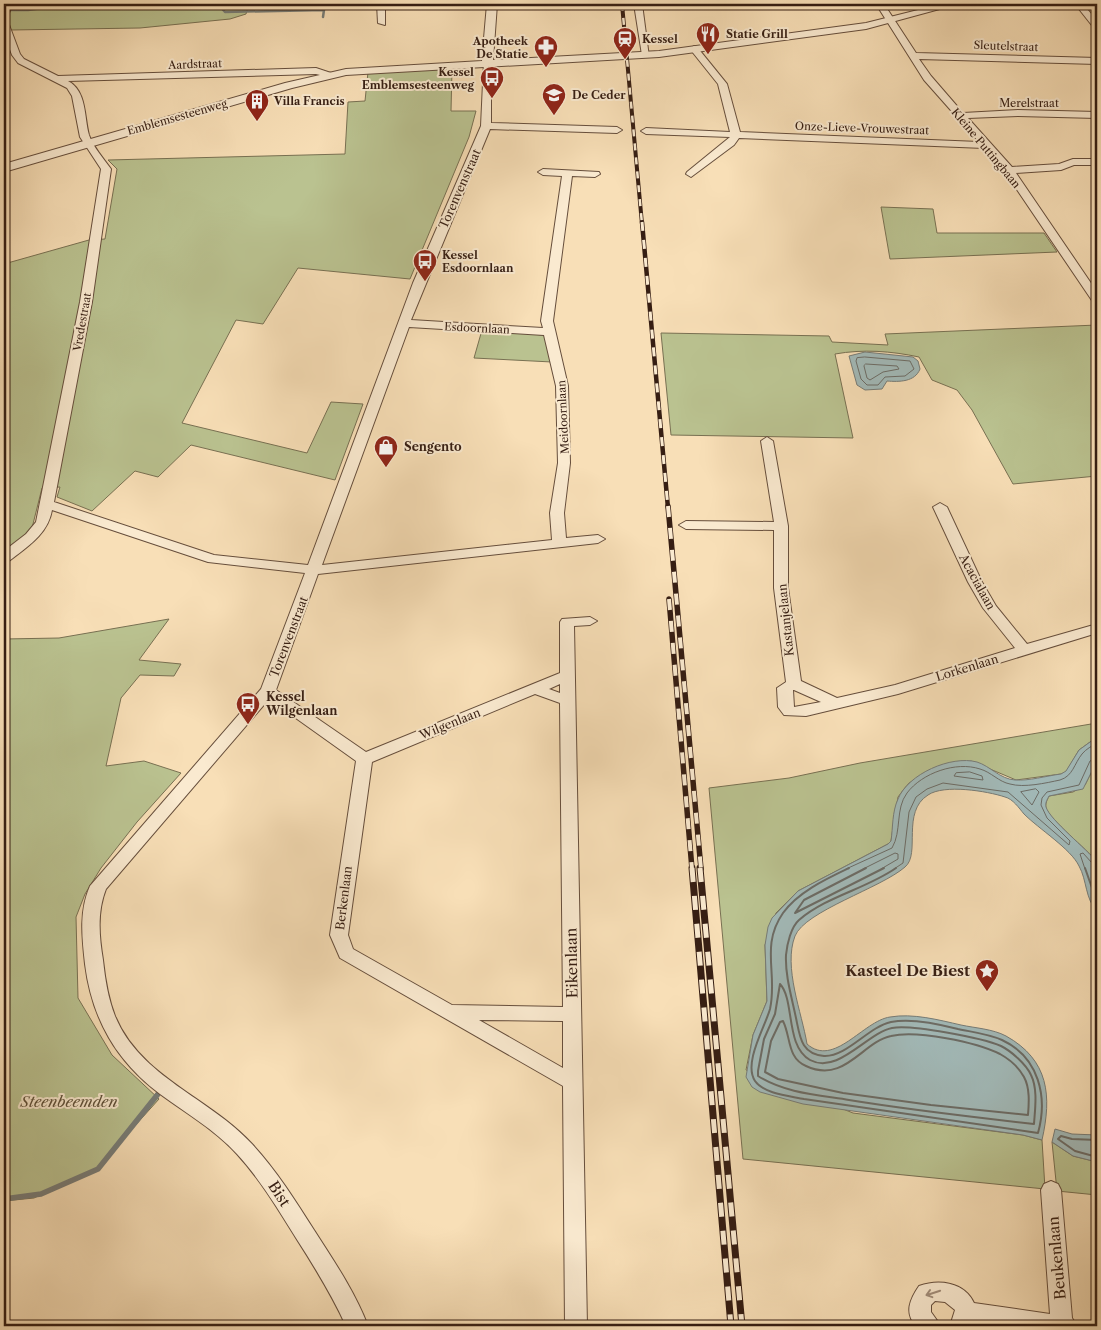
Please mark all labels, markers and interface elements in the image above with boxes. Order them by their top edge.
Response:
restaurant icon: Statie Grill [695,21,721,55]
station icon: Kessel [612,26,638,60]
place label: Statie Grill [726,27,788,41]
place label: Kessel [642,32,678,46]
place label: Apotheek De Statie [472,34,529,61]
pharmacy icon: Apotheek De Statie [533,34,559,68]
street label: Sleutelstraat [973,38,1039,54]
street label: Aardstraat [167,56,222,72]
place label: Kessel Emblemsesteenweg [362,65,475,92]
bus stop icon: Kessel Emblemsesteenweg [479,65,505,99]
school or university icon: De Ceder [541,82,567,116]
building icon: Villa Francis [244,88,270,122]
place label: De Ceder [572,88,626,102]
place label: Villa Francis [273,94,345,108]
street label: Emblemsesteenweg [125,96,229,138]
street label: Merelstraat [999,96,1059,110]
street label: Kleine Puttingbaan [948,105,1024,191]
street label: Onze-Lieve-Vrouwestraat [795,119,929,137]
street label: Torenvenstraat [435,146,484,231]
bus stop icon: Kessel Esdoornlaan [412,248,438,282]
place label: Kessel Esdoornlaan [442,248,514,275]
street label: Vredestraat [70,291,94,353]
street label: Esdoornlaan [444,319,510,337]
street label: Meidoornlaan [554,380,572,454]
shop icon: Sengento [373,434,399,468]
place label: Sengento [404,439,462,454]
street label: Acacialaan [956,550,999,613]
street label: Kastanjelaan [774,583,797,657]
street label: Torenvenstraat [266,593,311,680]
street label: Lorkenlaan [934,651,1000,684]
place label: Kessel Wilgenlaan [265,689,338,718]
bus stop icon: Kessel Wilgenlaan [235,691,261,725]
street label: Wilgenlaan [416,704,483,743]
street label: Berkenlaan [332,864,355,931]
street label: Eikenlaan [561,927,582,998]
place icon: Kasteel De Biest [974,958,1000,992]
place label: Kasteel De Biest [845,961,970,980]
park label: Steenbeemden [20,1092,117,1111]
street label: Bist [264,1177,295,1211]
street label: Beukenlaan [1043,1215,1070,1301]
one-way arrow [925,1288,941,1298]

